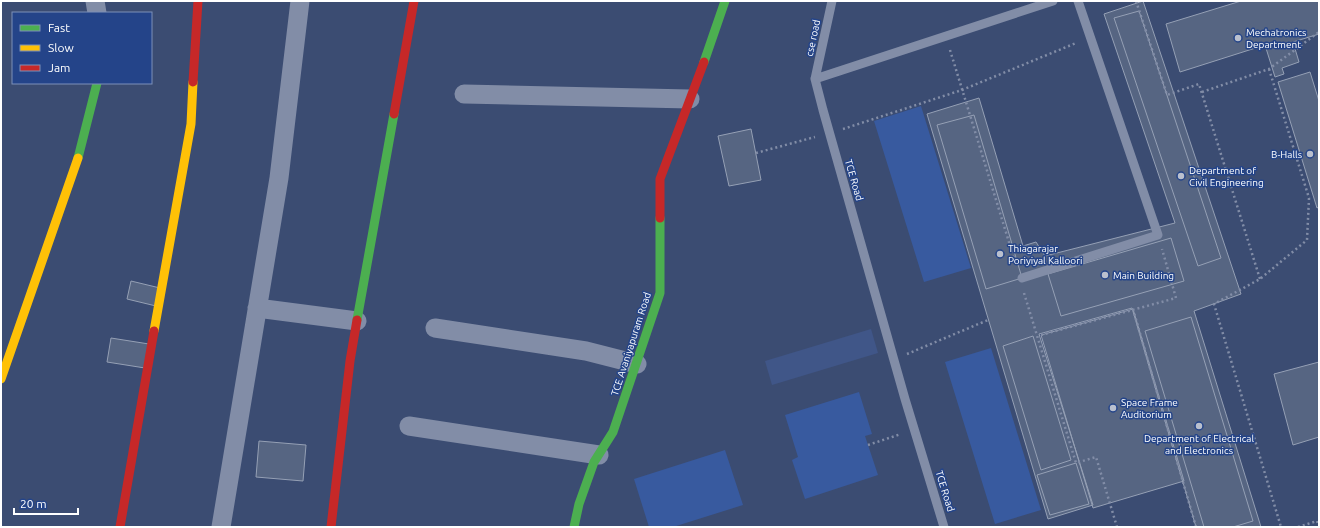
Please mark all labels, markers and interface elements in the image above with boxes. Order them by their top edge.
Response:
legend [12,12,152,84]
street label: cse road [804,18,822,57]
text: Fast [48,21,70,34]
place label: Mechatronics Department [1246,27,1306,50]
marker: Mechatronics Department [1233,33,1243,43]
text: Slow [48,41,74,54]
text: Jam [48,61,70,74]
place label: B-Halls [1271,149,1302,160]
marker: B-Halls [1305,149,1315,159]
street label: TCE Road [843,158,865,202]
place label: Department of Civil Engineering [1189,165,1264,188]
marker: Department of Civil Engineering [1176,171,1186,181]
place label: Thiagarajar Poriyiyal Kalloori [1008,243,1082,266]
marker: Thiagarajar Poriyiyal Kalloori [995,249,1005,259]
marker: Main Building [1100,270,1110,280]
place label: Main Building [1113,270,1174,281]
street label: TCE Avaniyapuram Road [609,291,653,397]
place label: Space Frame Auditorium [1121,397,1178,420]
marker: Space Frame Auditorium [1108,403,1118,413]
marker: Department of Electrical and Electronics [1194,421,1204,431]
place label: Department of Electrical and Electronics [1144,433,1255,456]
street label: TCE Road [934,469,957,513]
scale bar [14,490,78,516]
text: 20 m [20,497,47,510]

